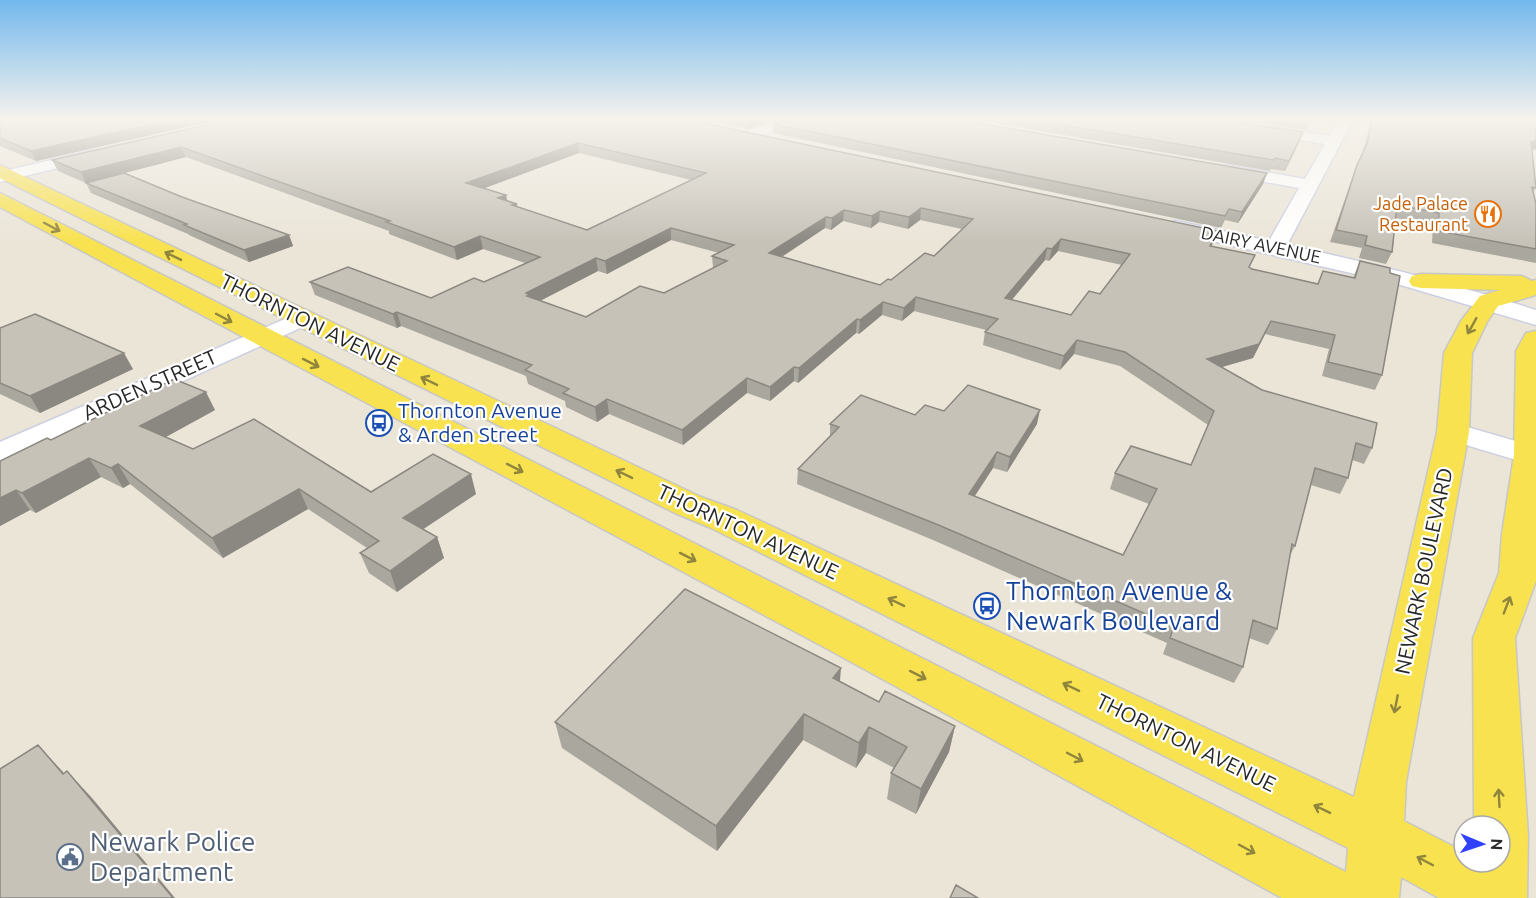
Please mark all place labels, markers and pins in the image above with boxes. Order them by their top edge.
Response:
place label: Jade Palace Restaurant [1373,193,1468,234]
restaurant icon: Jade Palace Restaurant [1473,199,1503,229]
place label: Thornton Avenue & Arden Street [398,398,562,446]
bus stop icon: Thornton Avenue & Arden Street [364,408,394,438]
place label: Thornton Avenue & Newark Boulevard [1006,576,1232,635]
bus stop icon: Thornton Avenue & Newark Boulevard [972,591,1002,621]
place label: Newark Police Department [90,827,255,886]
public building icon: Newark Police Department [55,842,85,872]

